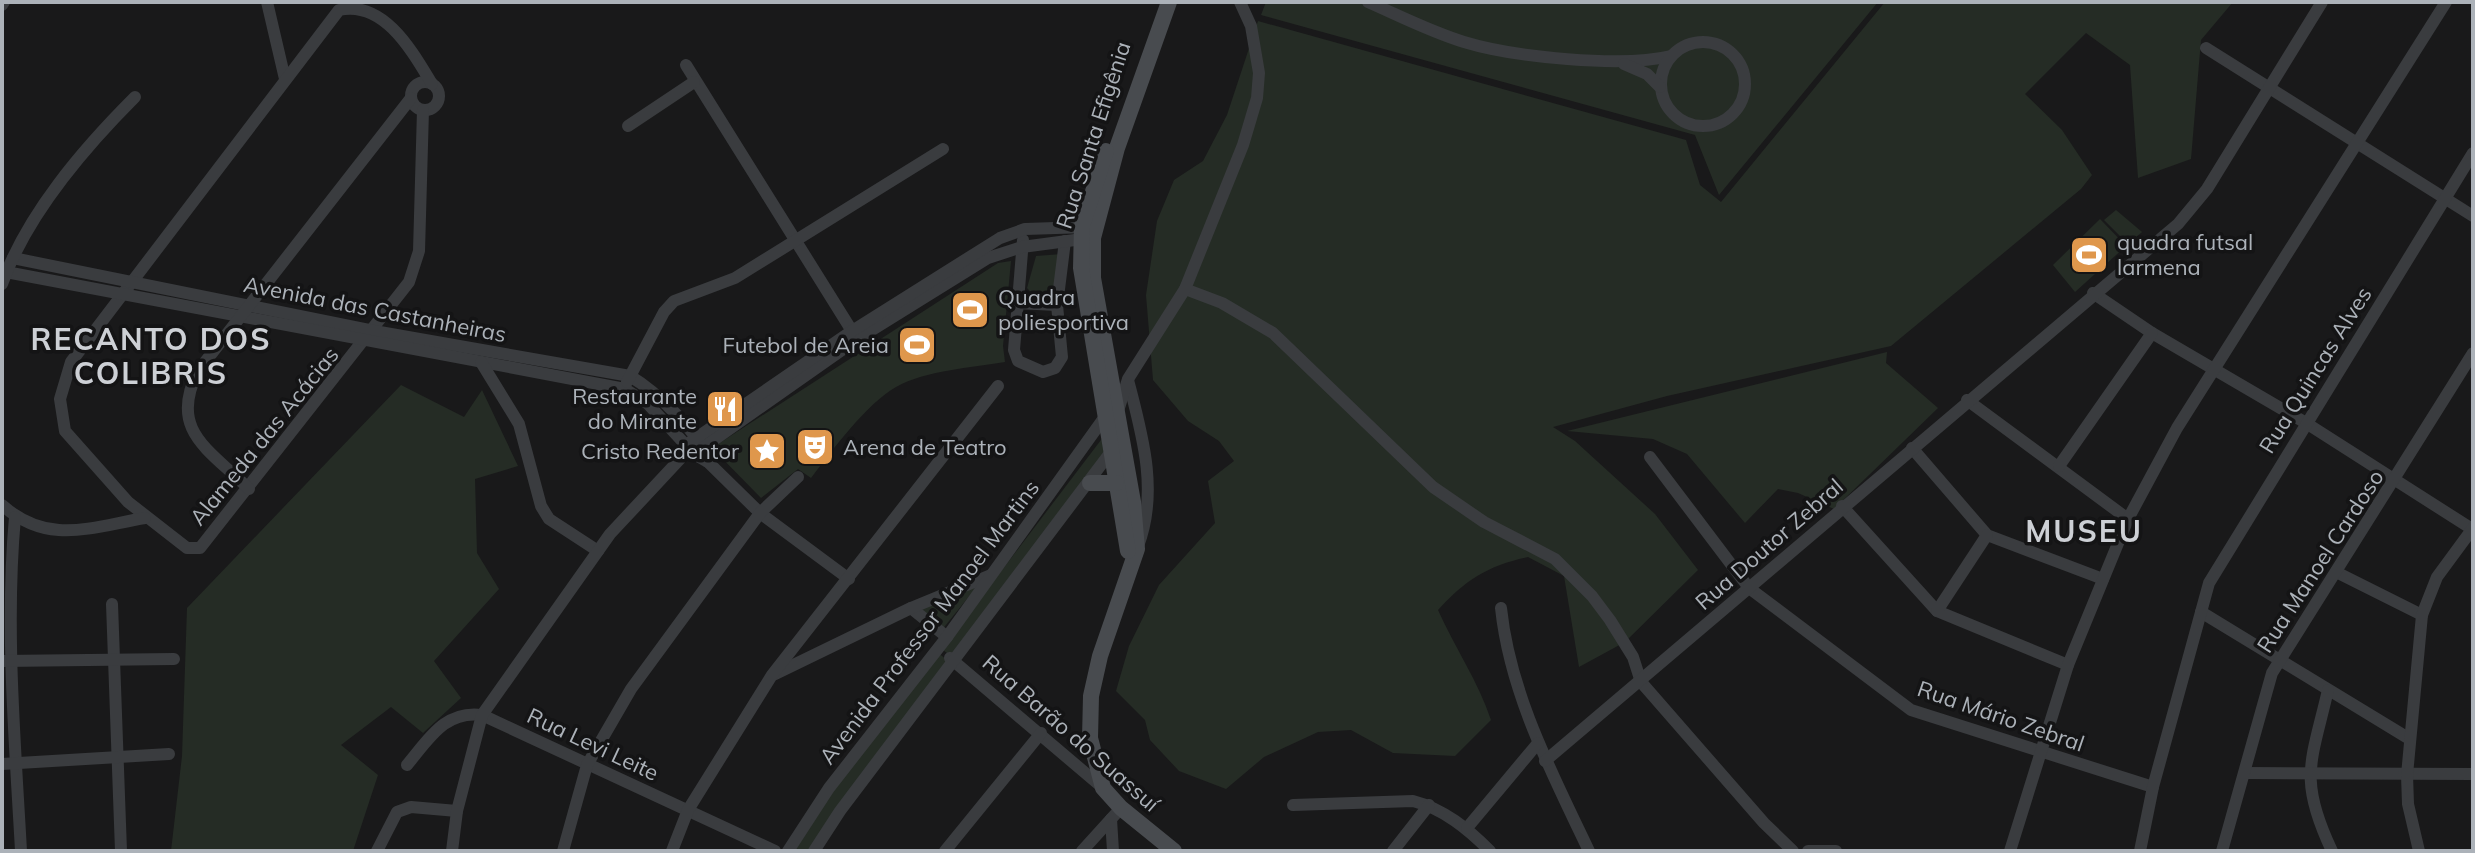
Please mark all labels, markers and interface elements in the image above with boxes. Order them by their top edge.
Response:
street label: Rua Santa Efigênia [1050,38,1136,232]
place label: quadra futsal larmena [2117,228,2253,281]
sports icon: quadra futsal larmena [2068,234,2110,276]
street label: Avenida das Castanheiras [241,270,509,348]
street label: Rua Quincas Alves [2252,282,2378,458]
place label: Quadra poliesportiva [998,283,1129,336]
sports icon: Quadra poliesportiva [949,289,991,331]
district label: RECANTO DOS COLIBRIS [30,320,272,392]
sports icon: Futebol de Areia [896,324,938,366]
place label: Futebol de Areia [723,331,889,359]
street label: Alameda das Acácias [183,341,345,531]
place label: Restaurante do Mirante [572,382,697,435]
restaurant icon: Restaurante do Mirante [704,388,746,430]
theatre icon: Arena de Teatro [794,426,836,468]
place icon: Cristo Redentor [746,430,788,472]
place label: Arena de Teatro [843,433,1007,461]
place label: Cristo Redentor [581,437,739,465]
street label: Rua Manoel Cardoso [2250,464,2390,658]
street label: Rua Doutor Zebral [1689,472,1849,616]
street label: Avenida Professor Manoel Martins [813,474,1045,770]
district label: MUSEU [2025,512,2143,550]
street label: Rua Barão do Suassuí [977,649,1167,819]
street label: Rua Mário Zebral [1914,674,2088,758]
street label: Rua Levi Leite [523,701,663,787]

